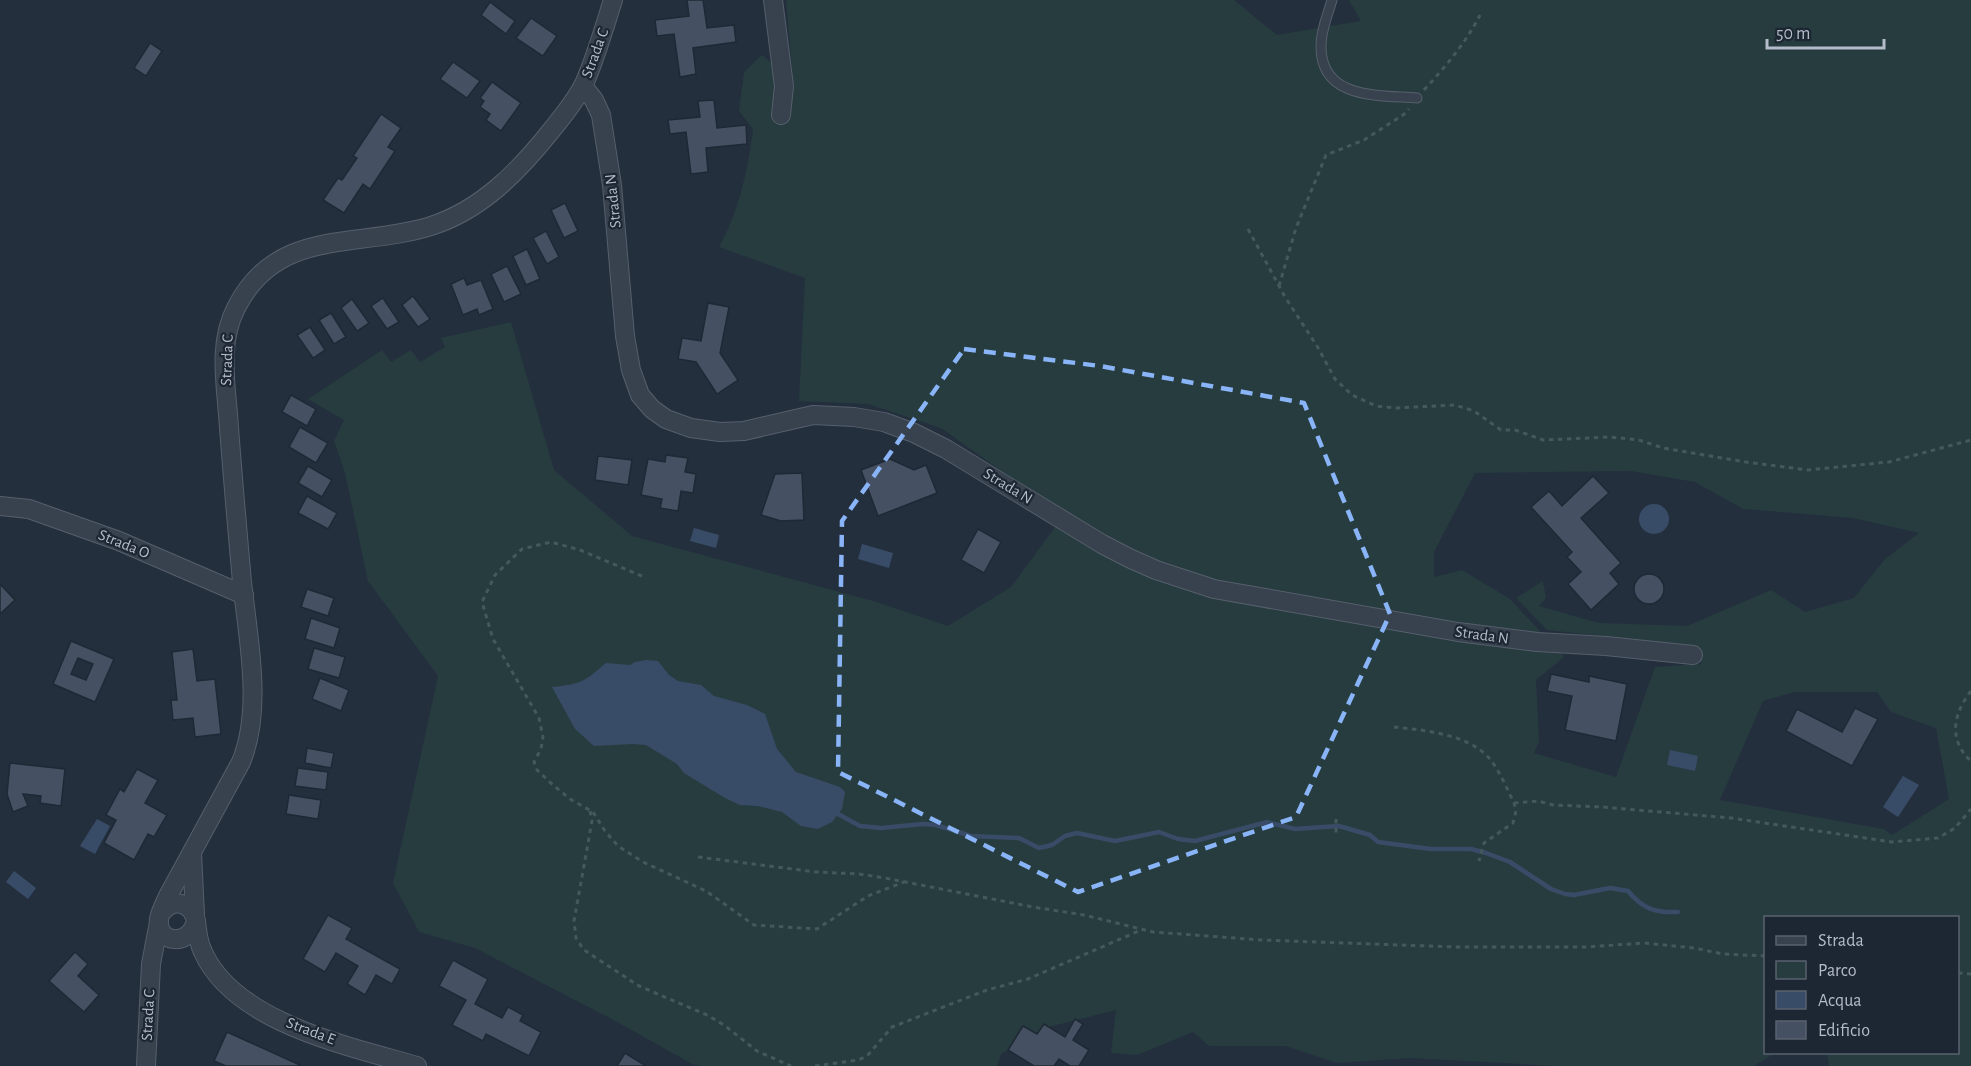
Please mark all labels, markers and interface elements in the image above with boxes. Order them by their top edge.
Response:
scale bar [1767,12,1884,50]
text: 50 m [1776,25,1810,43]
street label: Strada C [579,26,611,80]
street label: Strada N [602,173,624,229]
street label: Strada C [218,334,236,386]
street label: Strada N [981,465,1035,507]
street label: Strada O [96,527,152,561]
street label: Strada N [1454,623,1510,647]
legend [1764,916,1959,1054]
text: Strada [1818,932,1864,950]
text: Parco [1818,962,1857,980]
street label: Strada C [139,989,157,1041]
text: Acqua [1818,992,1862,1010]
street label: Strada E [284,1014,338,1048]
text: Edificio [1818,1022,1870,1040]

